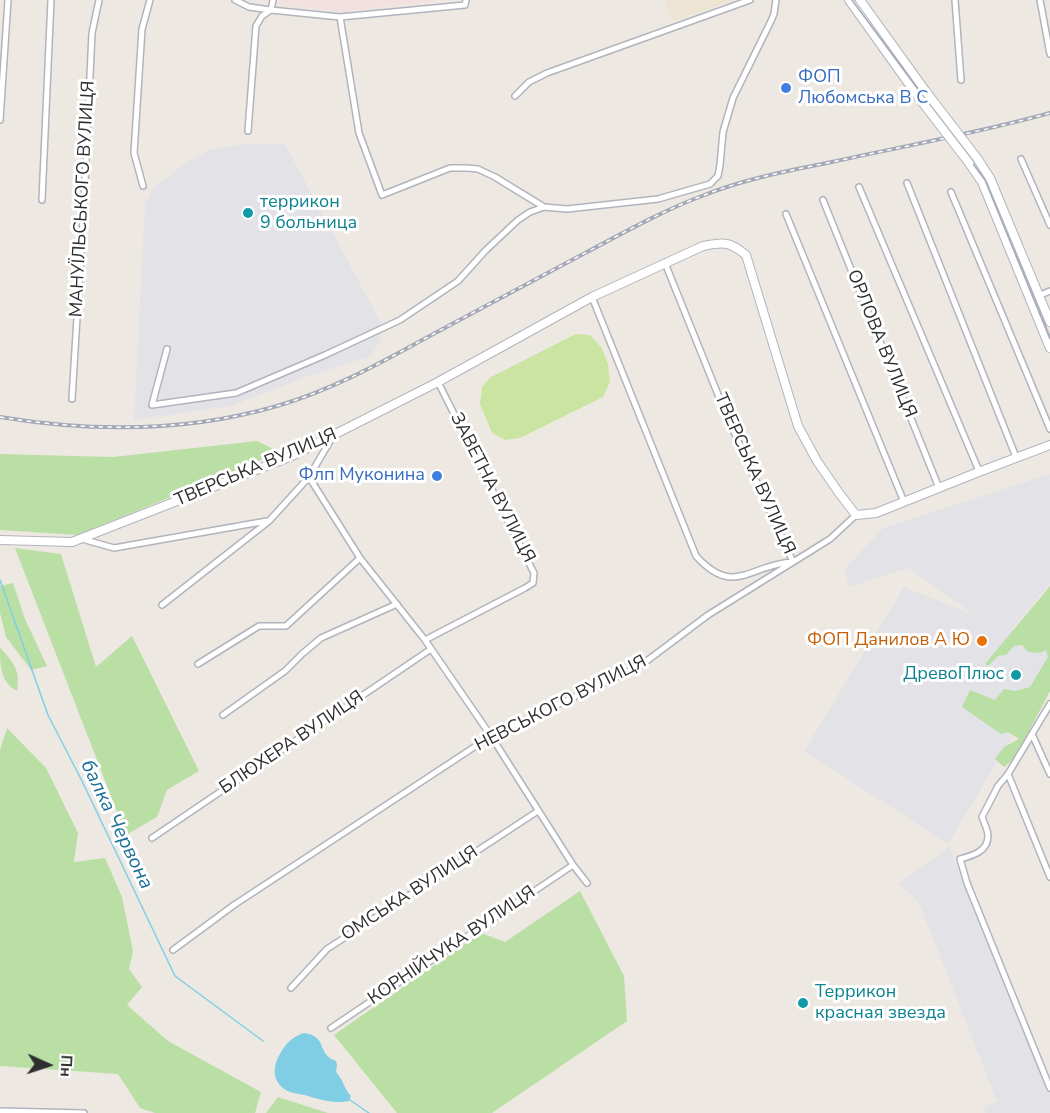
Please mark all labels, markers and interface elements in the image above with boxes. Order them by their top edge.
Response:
place label: ФОП Любомська В С [798,67,928,110]
street label: МАНУЇЛЬСЬКОГО ВУЛИЦЯ [66,80,100,318]
marker: ФОП Любомська В С [779,81,793,95]
place label: террикон 9 больница [260,192,357,234]
marker: террикон 9 больница [241,206,255,220]
street label: ОРЛОВА ВУЛИЦЯ [841,267,921,421]
street label: ТВЕРСЬКА ВУЛИЦЯ [709,390,799,558]
street label: ЗАВЕТНА ВУЛИЦЯ [445,409,539,567]
street label: ТВЕРСЬКА ВУЛИЦЯ [172,424,340,512]
place label: Флп Муконина [298,465,425,487]
marker: Флп Муконина [430,469,444,483]
place label: ФОП Данилов А Ю [807,630,970,652]
marker: ФОП Данилов А Ю [975,634,989,648]
street label: НЕВСЬКОГО ВУЛИЦЯ [472,651,650,757]
place label: ДревоПлюс [903,664,1004,686]
marker: ДревоПлюс [1009,668,1023,682]
street label: БЛЮХЕРА ВУЛИЦЯ [216,687,368,799]
water label: балка Червона [74,756,158,894]
street label: ОМСЬКА ВУЛИЦЯ [338,842,482,946]
street label: КОРНІЙЧУКА ВУЛИЦЯ [364,882,540,1010]
place label: Террикон красная звезда [815,982,946,1024]
marker: Террикон красная звезда [796,996,810,1010]
north arrow [18,1035,78,1095]
text: Пн [54,1054,78,1078]

